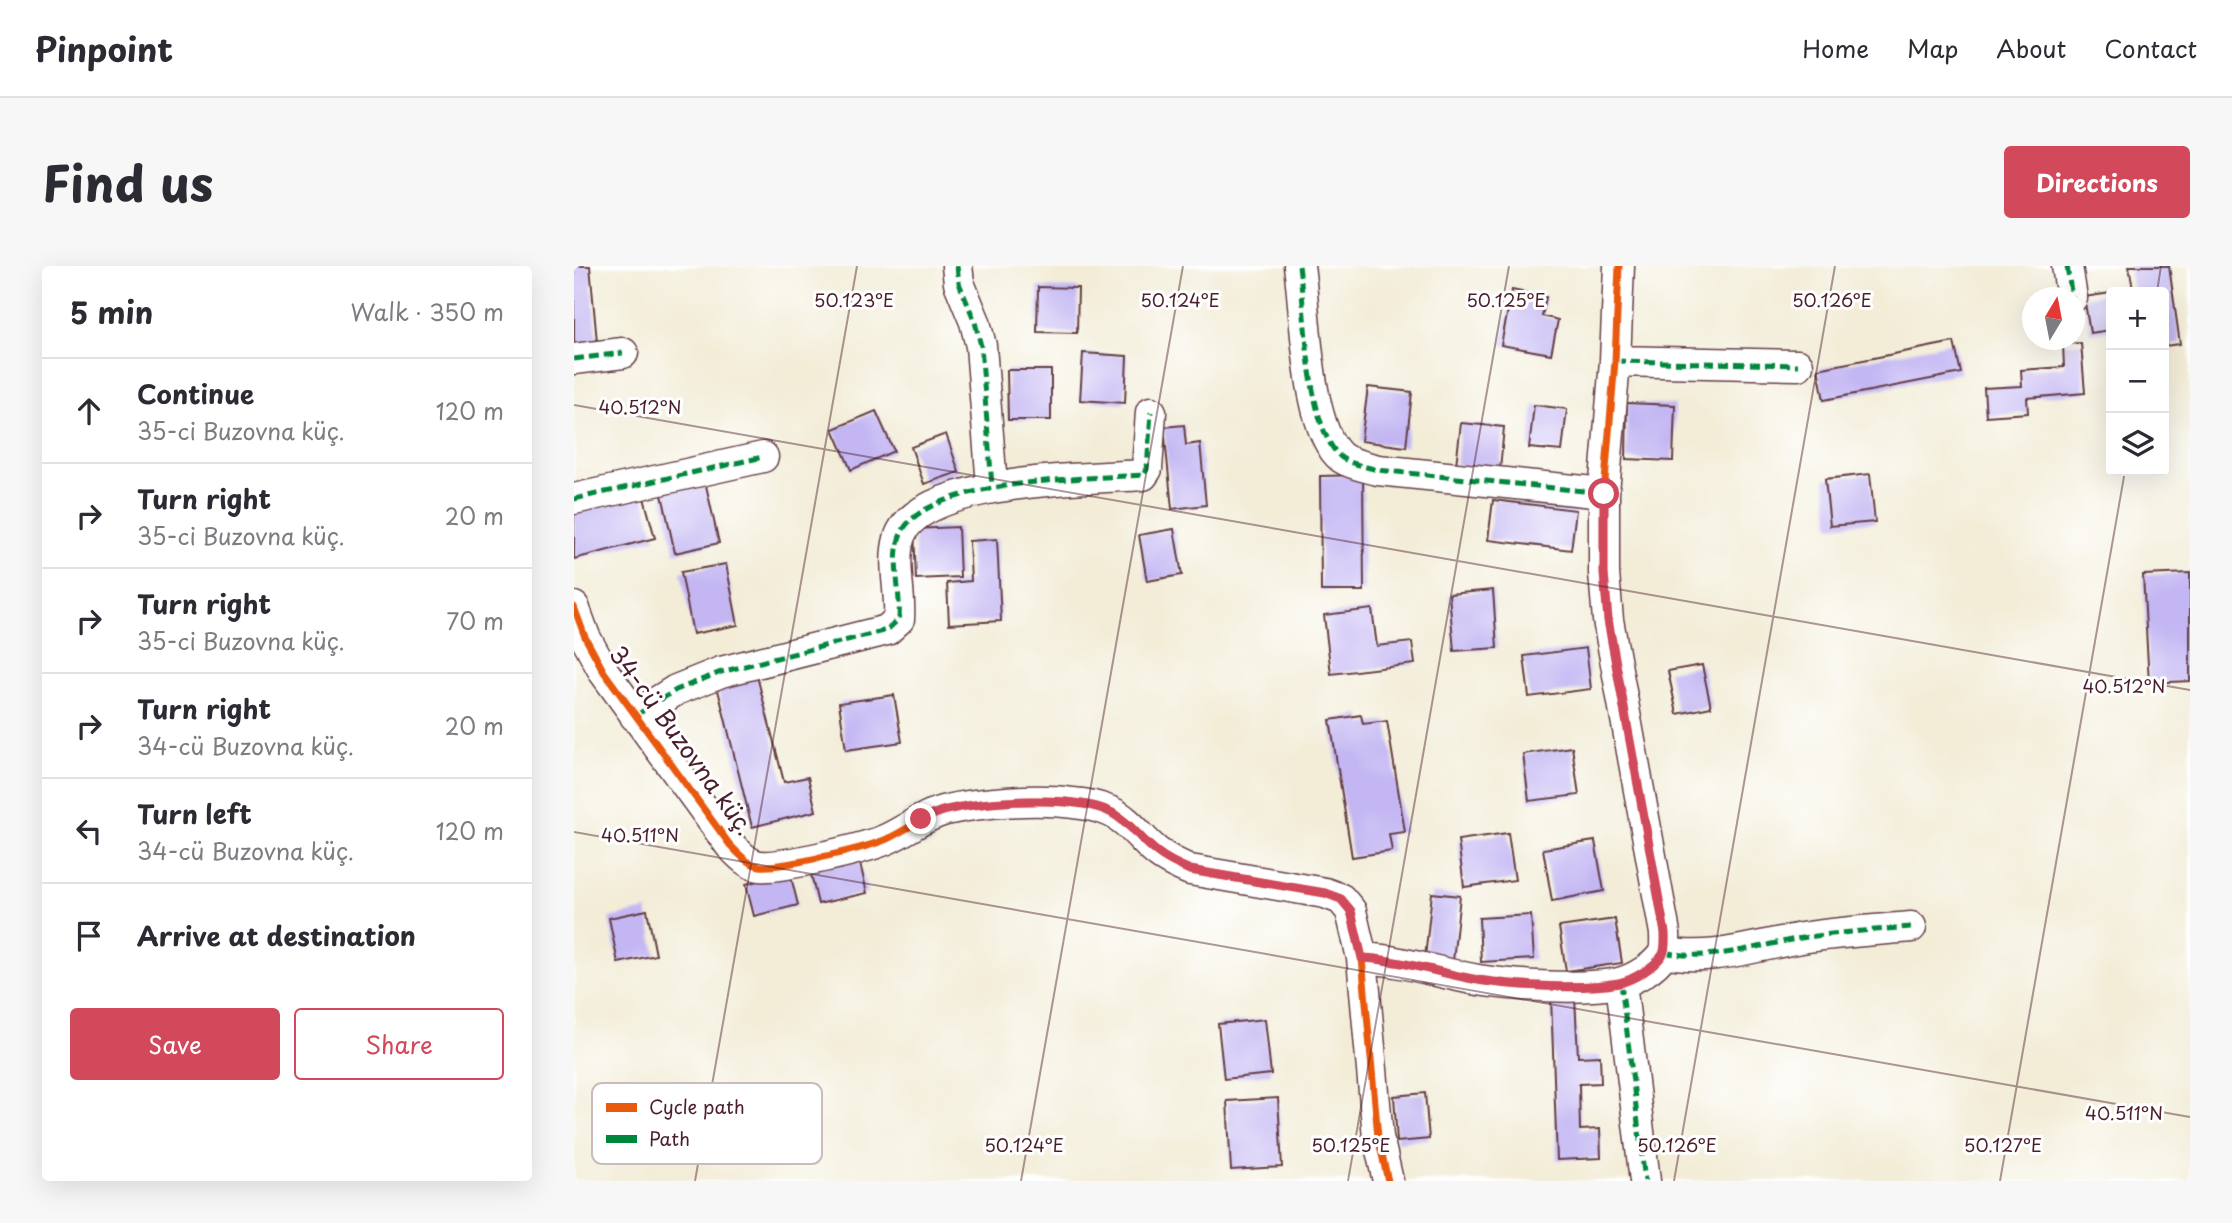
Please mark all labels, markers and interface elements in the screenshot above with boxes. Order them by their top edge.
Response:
text: Pinpoint [35,23,173,73]
text: Home [1802,30,1869,66]
text: Map [1907,30,1958,66]
text: About [1996,30,2066,66]
text: Contact [2104,30,2197,66]
text: Find us [42,145,213,219]
button: Directions [2004,146,2190,218]
text: 50.123°E [814,286,894,313]
text: 50.124°E [1140,286,1220,313]
text: 50.125°E [1466,286,1546,313]
text: 50.126°E [1792,286,1872,313]
north arrow [2022,287,2085,350]
map controls [2106,287,2169,476]
button: + [2106,287,2169,350]
text: 5 min [70,289,153,334]
text: Walk · 350 m [351,294,504,329]
button: − [2106,350,2169,413]
text: Continue [137,374,254,413]
icon: ahead [70,392,108,430]
text: 120 m [436,393,504,428]
text: 40.512°N [598,393,682,420]
text: 35-ci Buzovna küç. [137,413,345,448]
button: layers [2106,413,2169,476]
route start [1588,478,1619,509]
text: Turn right [137,479,271,518]
icon: right [70,497,108,535]
text: 20 m [445,498,504,533]
text: 35-ci Buzovna küç. [137,518,345,553]
text: Turn right [137,584,271,623]
icon: right [70,602,108,640]
text: 70 m [446,603,504,638]
text: 35-ci Buzovna küç. [137,623,345,658]
street label: 34-cü Buzovna küç. [601,638,764,842]
text: 40.512°N [2082,672,2166,699]
text: Turn right [137,689,271,728]
icon: right [70,707,108,745]
text: 20 m [445,708,504,743]
text: 34-cü Buzovna küç. [137,728,354,763]
text: Turn left [137,794,252,833]
route end [905,803,936,834]
icon: left [70,812,108,850]
text: 120 m [436,813,504,848]
text: 40.511°N [601,821,679,848]
text: 34-cü Buzovna küç. [137,833,354,868]
text: Arrive at destination [137,916,416,955]
icon: arrive [70,917,108,955]
button: Save [70,1008,280,1080]
button: Share [294,1008,504,1080]
legend [592,1083,822,1164]
text: Cycle path [649,1092,745,1120]
text: 40.511°N [2085,1099,2163,1126]
text: Path [649,1124,690,1152]
text: 50.124°E [984,1131,1064,1158]
text: 50.125°E [1311,1131,1391,1158]
text: 50.126°E [1637,1131,1717,1158]
text: 50.127°E [1964,1131,2042,1158]

